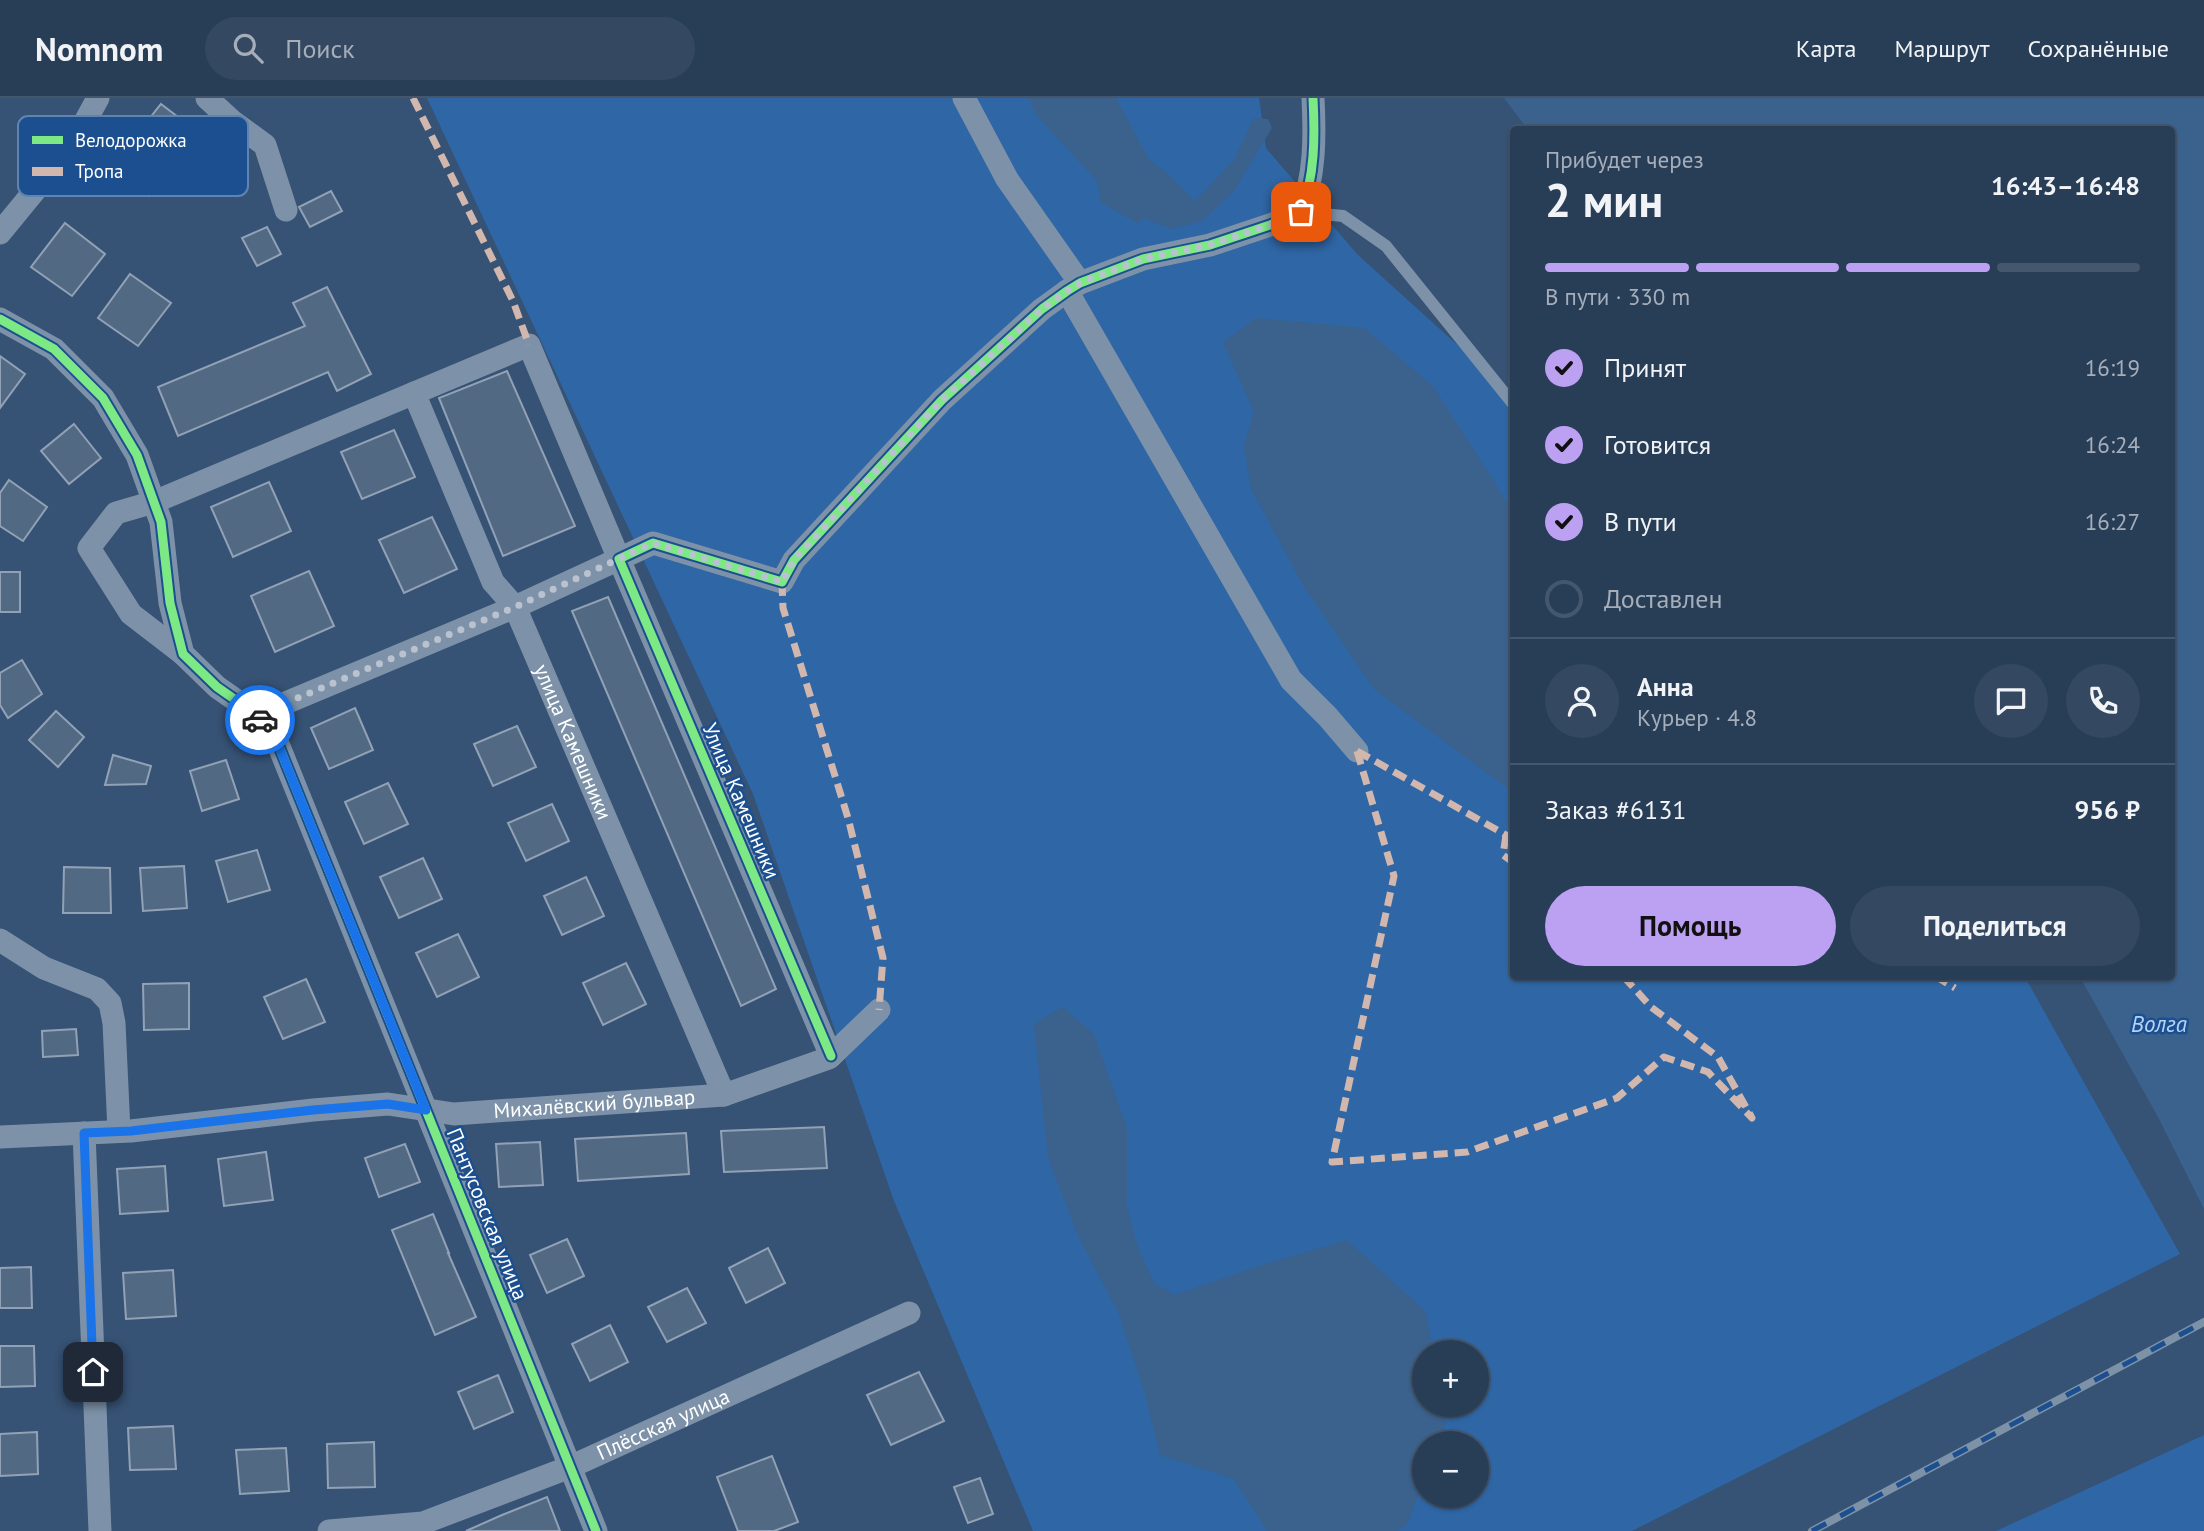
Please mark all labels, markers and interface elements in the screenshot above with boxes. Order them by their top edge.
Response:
search box [205,17,695,80]
text: Nomnom [35,27,163,70]
icon: search [229,29,267,67]
text: Поиск [285,32,355,65]
text: Карта [1796,33,1856,64]
text: Маршрут [1894,33,1989,64]
text: Сохранённые [2027,33,2169,64]
legend [18,116,248,196]
text: Велодорожка [75,128,187,152]
text: Прибудет через [1545,145,1704,174]
text: Тропа [75,159,124,183]
text: 16:43–16:48 [1991,169,2140,202]
text: 2 мин [1545,170,1663,230]
pin [1271,182,1331,242]
icon: bag [1282,193,1320,231]
text: В пути · 330 m [1545,282,1690,311]
icon: check [1545,349,1583,387]
text: Принят [1604,351,1686,384]
text: 16:19 [2085,353,2140,382]
icon: check [1545,426,1583,464]
text: Готовится [1604,428,1711,461]
text: 16:24 [2085,430,2140,459]
icon: check [1545,503,1583,541]
text: В пути [1604,505,1677,538]
text: 16:27 [2085,507,2140,536]
text: Доставлен [1604,582,1723,615]
street label: улица Камешники [528,660,618,824]
button: person [1545,664,1619,738]
button: chat [1974,664,2048,738]
button: phone [2066,664,2140,738]
text: Анна [1637,670,1694,703]
courier [225,685,295,755]
icon: car [241,701,279,739]
text: Курьер · 4.8 [1637,703,1757,732]
street label: Улица Камешники [697,719,786,883]
text: Заказ #6131 [1545,793,1687,826]
text: 956 ₽ [2074,793,2140,826]
button: Помощь [1545,886,1836,966]
button: Поделиться [1850,886,2140,966]
water label: Волга [2131,1009,2187,1038]
street label: Михалёвский бульвар [492,1083,696,1124]
street label: Пантусовская улица [441,1124,534,1304]
map controls [1412,1340,1489,1508]
button: + [1412,1340,1489,1417]
pin [63,1342,123,1402]
icon: home [74,1353,112,1391]
street label: Плёсская улица [592,1382,734,1466]
button: − [1412,1431,1489,1508]

